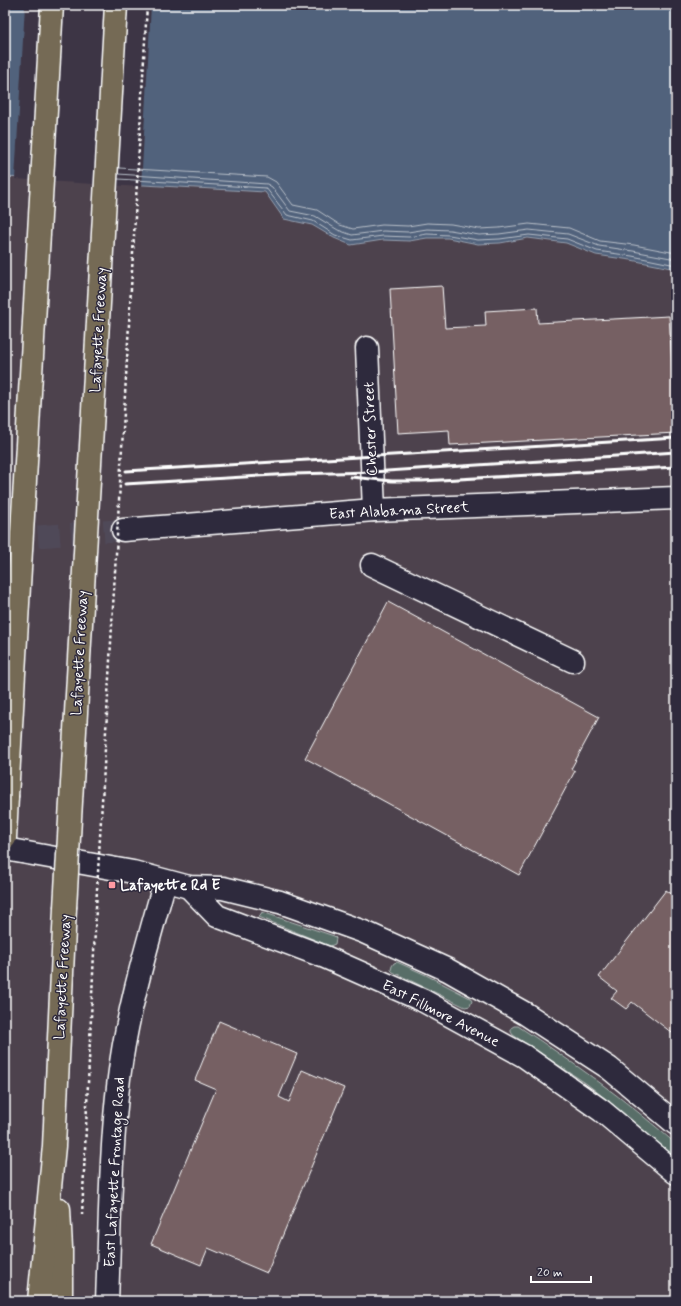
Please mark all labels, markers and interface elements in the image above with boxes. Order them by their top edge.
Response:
street label: Lafayette Freeway [86,267,112,393]
street label: Chester Street [359,381,383,476]
street label: East Alabama Street [329,497,470,525]
street label: Lafayette Freeway [67,590,93,716]
place label: Lafayette Rd E [120,876,220,896]
marker: Lafayette Rd E [107,880,117,890]
street label: Lafayette Freeway [50,914,76,1040]
street label: East Fillmore Avenue [378,976,503,1052]
street label: East Lafayette Frontage Road [100,1076,131,1268]
scale bar [531,1258,591,1284]
text: 20 m [537,1265,563,1281]

